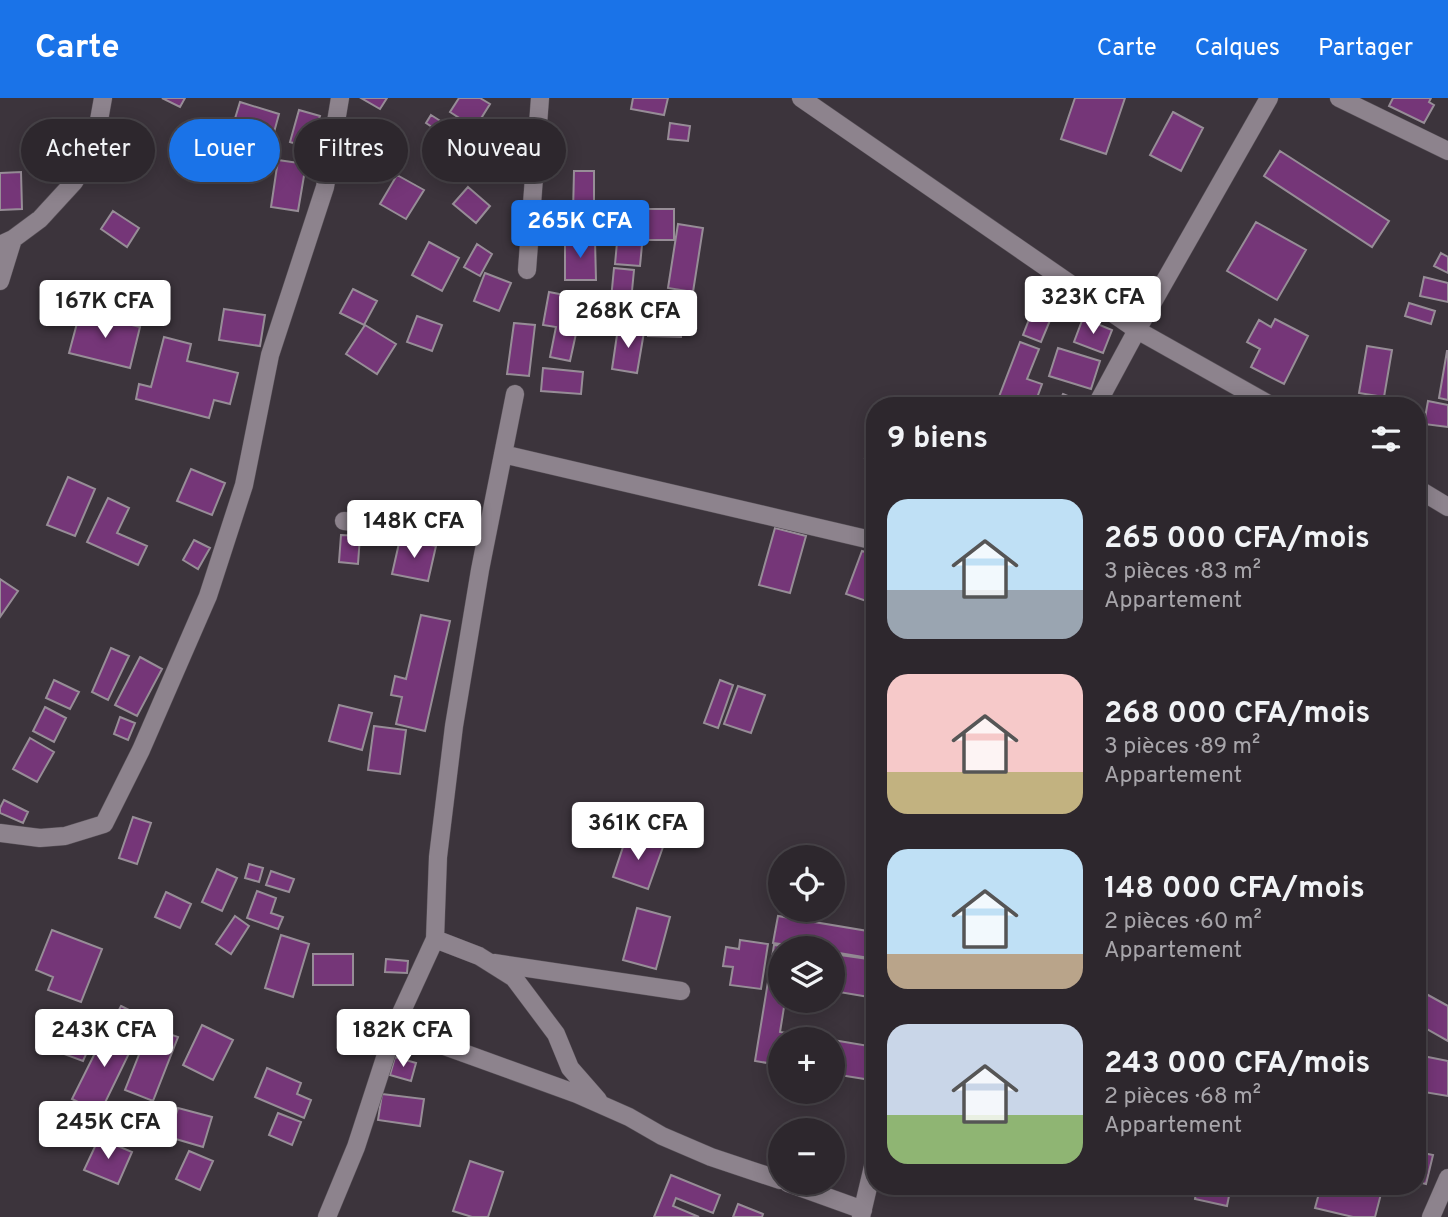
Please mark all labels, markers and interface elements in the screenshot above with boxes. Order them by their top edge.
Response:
text: Carte [35,28,120,70]
text: Carte [1097,34,1157,64]
text: Calques [1195,34,1280,64]
text: Partager [1318,34,1413,64]
chip: Acheter [21,119,155,182]
chip: Louer [169,119,280,182]
chip: Filtres [294,119,408,182]
chip: Nouveau [422,119,566,182]
pin: 265K CFA [508,200,652,260]
text: 265K CFA [527,208,633,237]
pin: 323K CFA [1021,276,1165,336]
pin: 167K CFA [33,280,177,340]
text: 323K CFA [1041,284,1145,313]
text: 167K CFA [56,288,154,317]
pin: 268K CFA [556,290,700,350]
text: 268K CFA [575,298,681,327]
icon: filters [1367,420,1405,458]
text: 9 biens [887,421,988,458]
pin: 148K CFA [342,500,486,560]
text: 148K CFA [363,508,465,537]
text: 265 000 CFA/mois [1104,521,1370,558]
icon: home [943,527,1027,611]
text: 3 pièces · 83 m² [1104,558,1261,587]
text: Appartement [1104,587,1242,616]
text: 268 000 CFA/mois [1104,696,1370,733]
icon: home [943,702,1027,786]
text: 3 pièces · 89 m² [1104,733,1260,762]
text: Appartement [1104,762,1242,791]
pin: 361K CFA [566,802,710,862]
text: 361K CFA [588,810,688,839]
map controls [768,845,845,1195]
button: locate [768,845,845,922]
text: 148 000 CFA/mois [1104,871,1365,908]
icon: home [943,877,1027,961]
text: 2 pièces · 60 m² [1104,908,1262,937]
button: layers [768,936,845,1013]
text: Appartement [1104,937,1242,966]
pin: 243K CFA [32,1010,176,1069]
pin: 182K CFA [331,1010,475,1069]
text: 243K CFA [51,1017,157,1046]
text: 182K CFA [353,1017,453,1046]
button: + [768,1027,845,1104]
text: 243 000 CFA/mois [1104,1046,1370,1083]
icon: home [943,1052,1027,1136]
text: 2 pièces · 68 m² [1104,1083,1261,1112]
pin: 245K CFA [36,1102,180,1161]
text: 245K CFA [55,1109,161,1138]
text: Appartement [1104,1112,1242,1141]
button: − [768,1118,845,1195]

